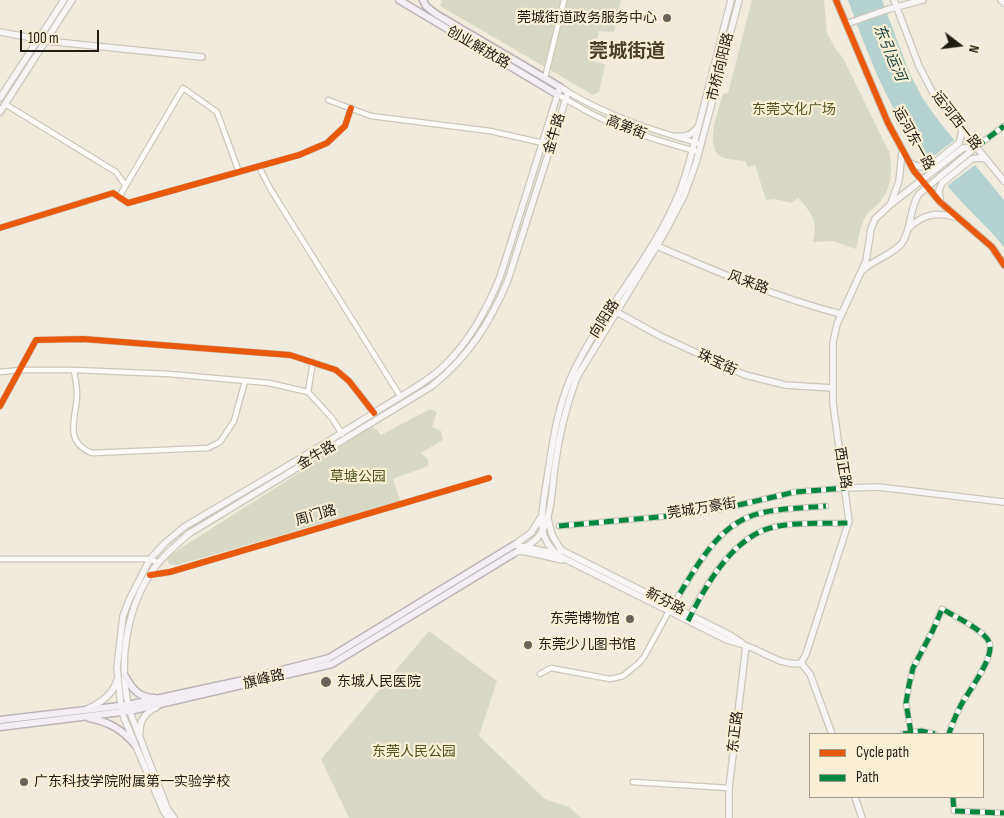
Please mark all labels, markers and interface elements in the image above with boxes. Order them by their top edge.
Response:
place label: 莞城街道政务服务中心 [517,10,657,26]
marker: 莞城街道政务服务中心 [661,12,673,24]
scale bar [22,20,101,52]
north arrow [934,20,984,70]
water label: 东引运河 [869,22,909,84]
street label: 创业解放路 [443,23,513,73]
text: 100 m [28,29,59,48]
street label: 市桥向阳路 [704,31,738,103]
district label: 莞城街道 [589,41,665,63]
text: N [965,43,983,55]
street label: 运河西一路 [928,88,984,154]
park label: 东莞文化广场 [752,102,836,118]
street label: 运河东一路 [889,104,937,174]
street label: 金牛路 [541,111,569,157]
street label: 高第街 [603,112,649,144]
street label: 风来路 [725,268,771,298]
street label: 向阳路 [587,297,623,341]
street label: 珠宝街 [694,347,740,379]
street label: 金牛路 [295,438,339,474]
street label: 西正路 [830,446,854,490]
park label: 草塘公园 [330,469,386,485]
street label: 莞城万豪街 [666,495,738,523]
street label: 周门路 [293,502,339,530]
street label: 新芬路 [642,585,688,619]
place label: 东莞博物馆 [550,611,620,627]
marker: 东莞博物馆 [624,613,636,625]
place label: 东莞少儿图书馆 [538,637,636,653]
marker: 东莞少儿图书馆 [522,639,534,651]
street label: 旗峰路 [242,667,286,693]
place label: 东城人民医院 [337,674,421,690]
marker: 东城人民医院 [319,675,333,689]
street label: 东正路 [725,710,747,754]
legend [809,733,984,798]
text: Cycle path [856,743,909,762]
park label: 东莞人民公园 [372,744,456,760]
text: Path [856,768,879,787]
place label: 广东科技学院附属第一实验学校 [34,774,230,790]
marker: 广东科技学院附属第一实验学校 [18,776,30,788]

